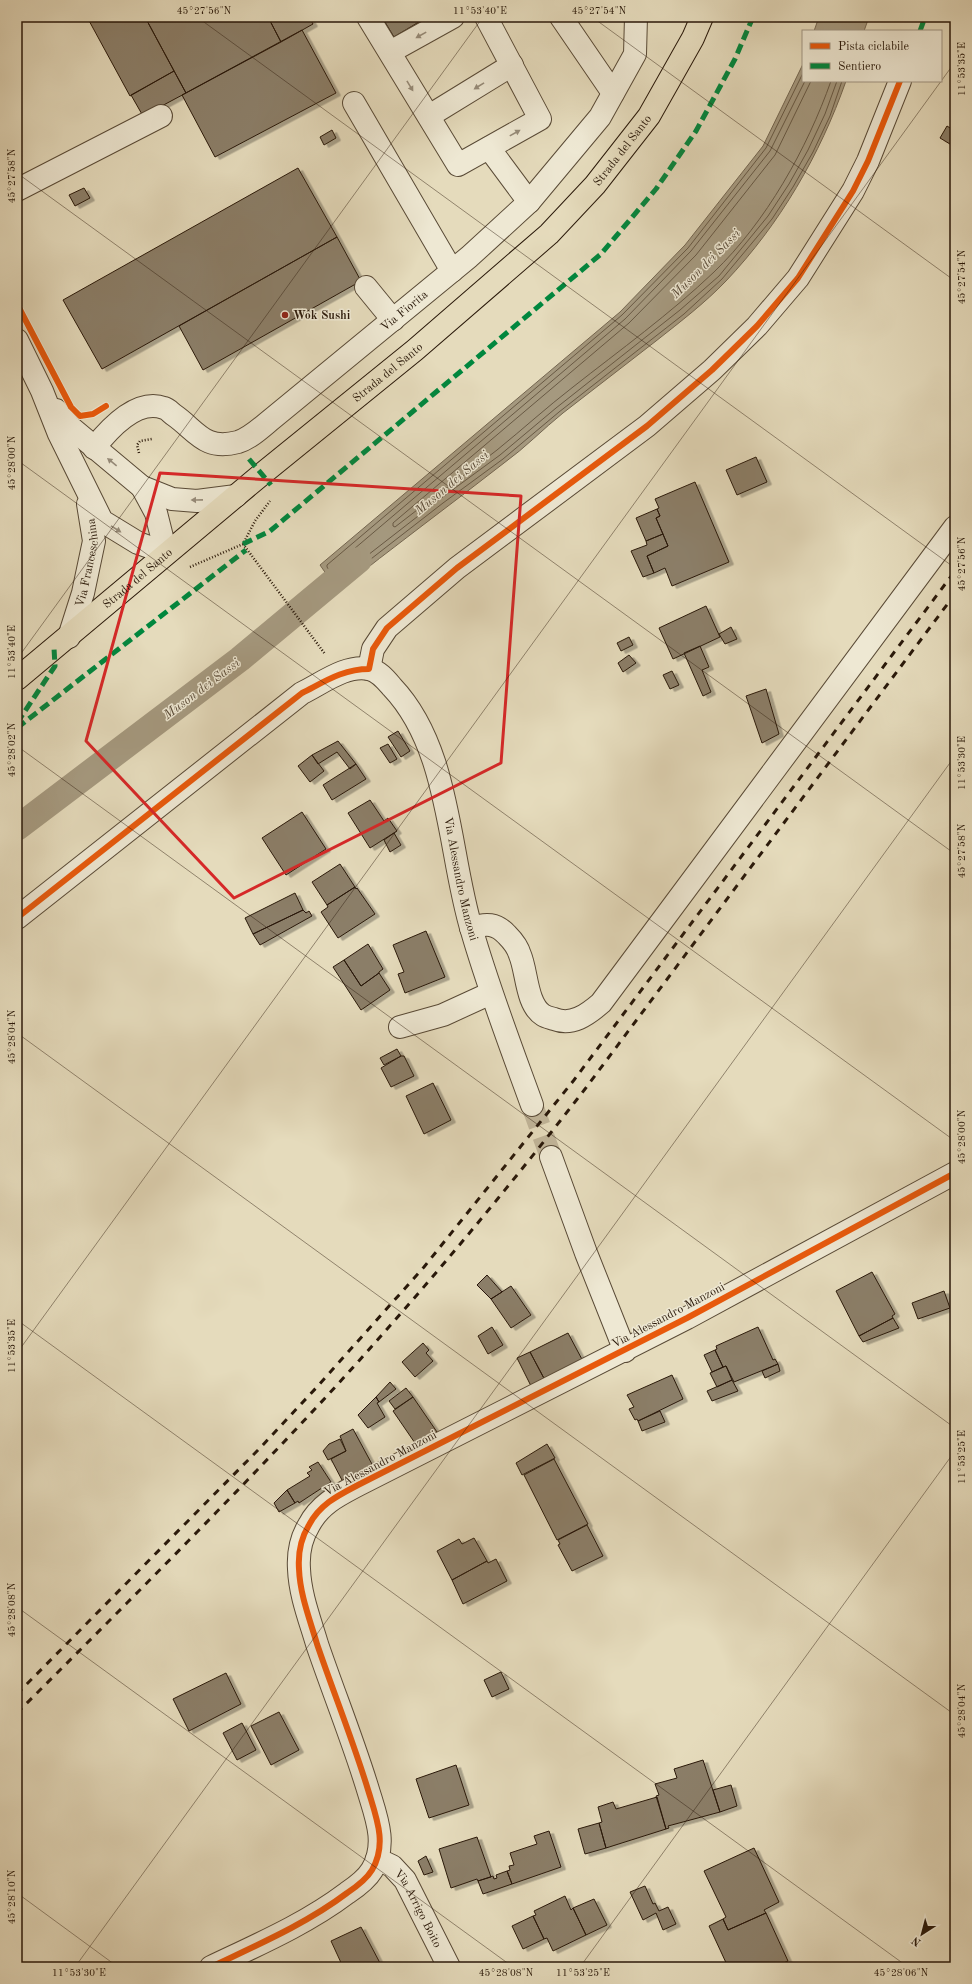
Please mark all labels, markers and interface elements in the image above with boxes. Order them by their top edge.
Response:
text: 45°27'56"N [177,6,232,16]
text: 11°53'40"E [453,6,507,16]
text: 45°27'54"N [572,6,627,16]
legend [802,30,942,82]
one-way arrow [416,31,427,38]
text: Pista ciclabile [838,41,910,53]
text: 11°53'35"E [957,42,967,96]
text: Sentiero [838,61,881,73]
one-way arrow [406,81,414,91]
one-way arrow [473,82,485,89]
street label: Strada del Santo [592,113,654,189]
one-way arrow [509,130,521,137]
text: 45°27'58"N [7,148,17,203]
water label: Muson dei Sassi [668,226,744,302]
text: 45°27'54"N [957,249,967,304]
street label: Via Fiorita [379,288,431,334]
marker: Wok Sushi [280,310,290,320]
place label: Wok Sushi [293,310,351,322]
street label: Strada del Santo [351,341,426,405]
text: 45°28'00"N [7,435,17,490]
water label: Muson dei Sassi [412,448,492,518]
one-way arrow [106,458,117,467]
one-way arrow [190,497,203,503]
street label: Via Franceschina [74,517,101,609]
one-way arrow [111,525,121,533]
text: 45°27'56"N [957,536,967,591]
street label: Strada del Santo [101,547,175,611]
text: 11°53'40"E [7,625,17,679]
water label: Muson dei Sassi [160,656,243,723]
text: 45°28'02"N [7,722,17,777]
text: 11°53'30"E [957,736,967,790]
street label: Via Alessandro Manzoni [441,816,479,942]
text: 45°27'58"N [957,823,967,878]
text: 45°28'04"N [7,1009,17,1064]
text: 45°28'00"N [957,1109,967,1164]
street label: Via Alessandro Manzoni [610,1281,727,1351]
text: 11°53'35"E [7,1319,17,1373]
street label: Via Alessandro Manzoni [322,1429,439,1499]
text: 11°53'25"E [957,1430,967,1484]
text: 45°28'08"N [7,1582,17,1637]
text: 45°28'04"N [957,1683,967,1738]
street label: Via Arrigo Boito [392,1868,443,1950]
text: 45°28'10"N [7,1869,17,1924]
north arrow [902,1914,942,1954]
text: N [910,1934,924,1948]
text: 11°53'30"E [52,1968,106,1978]
text: 45°28'08"N [479,1968,534,1978]
text: 11°53'25"E [556,1968,610,1978]
text: 45°28'06"N [874,1968,929,1978]

